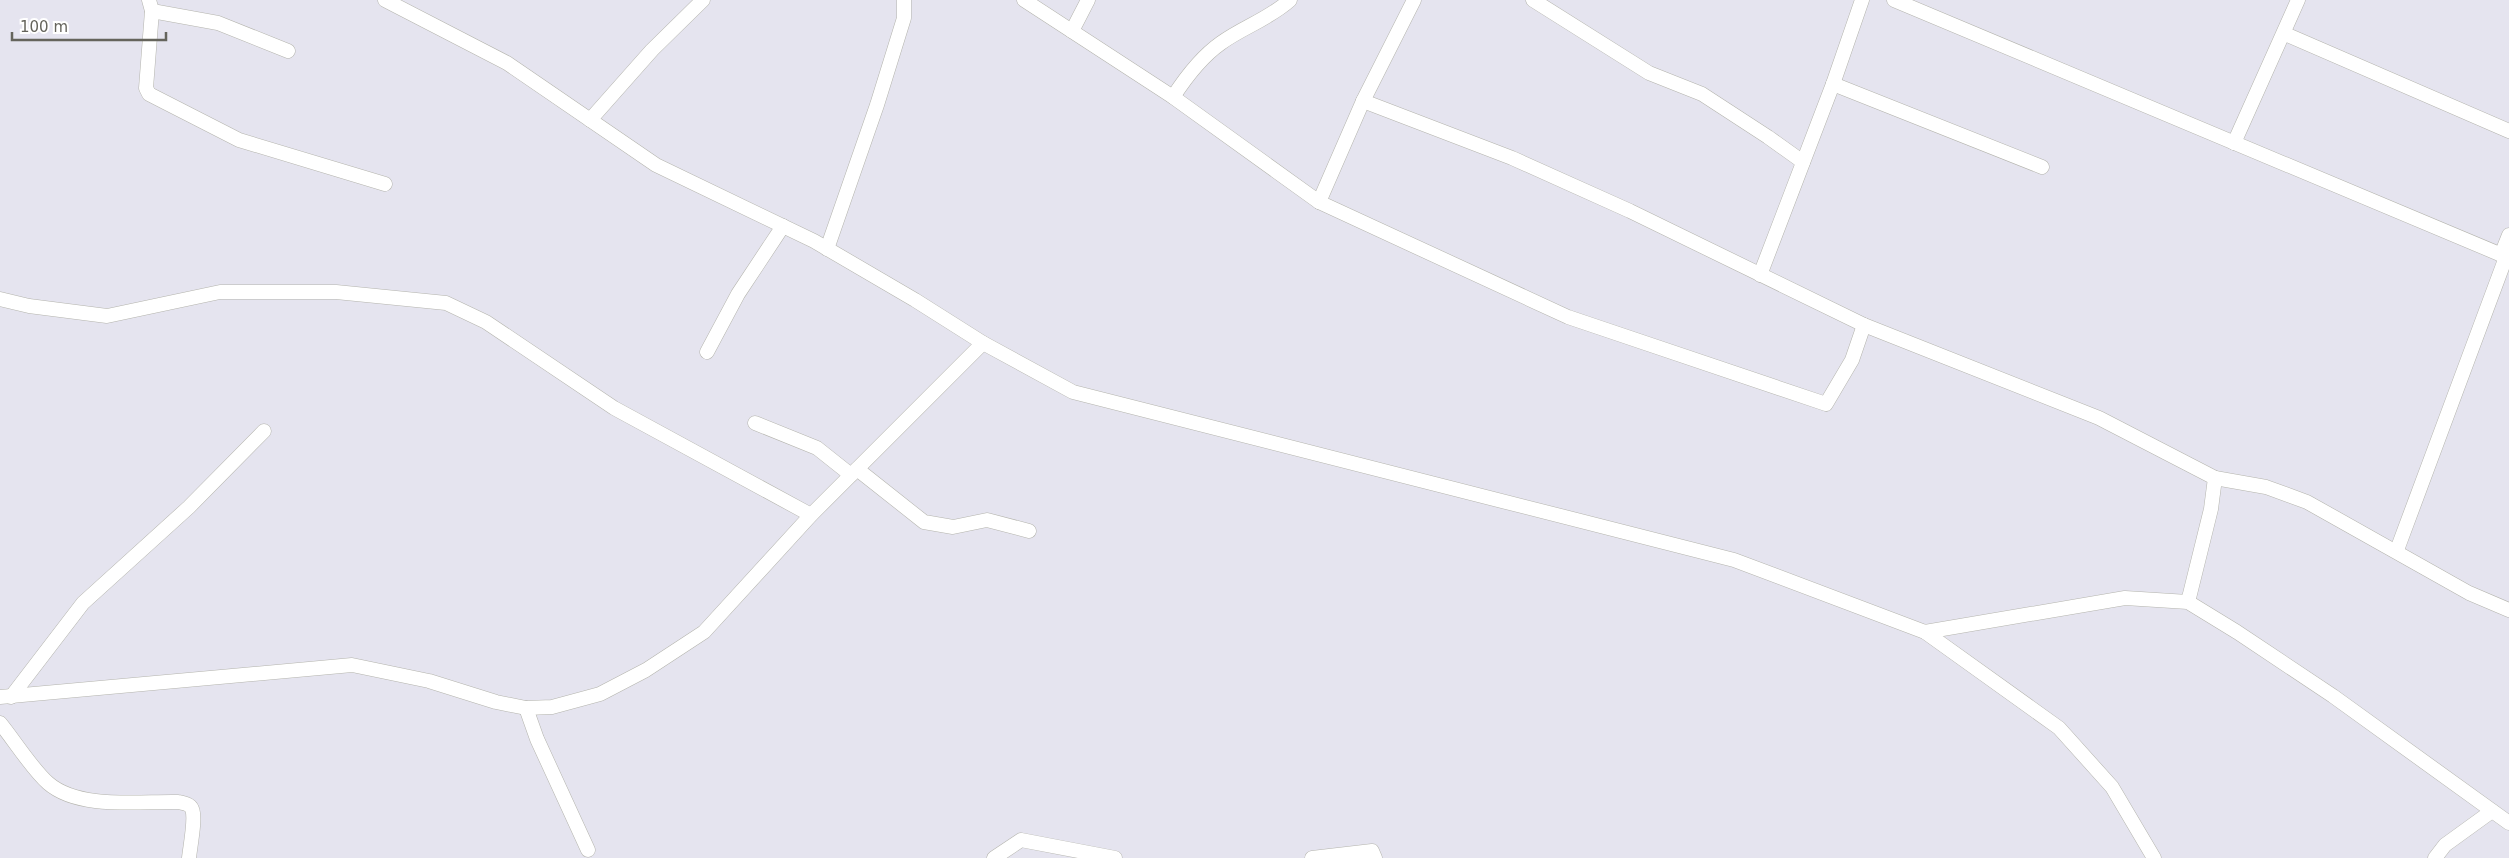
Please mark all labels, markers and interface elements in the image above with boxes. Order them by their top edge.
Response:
scale bar [12,10,166,42]
text: 100 m [20,18,68,36]

